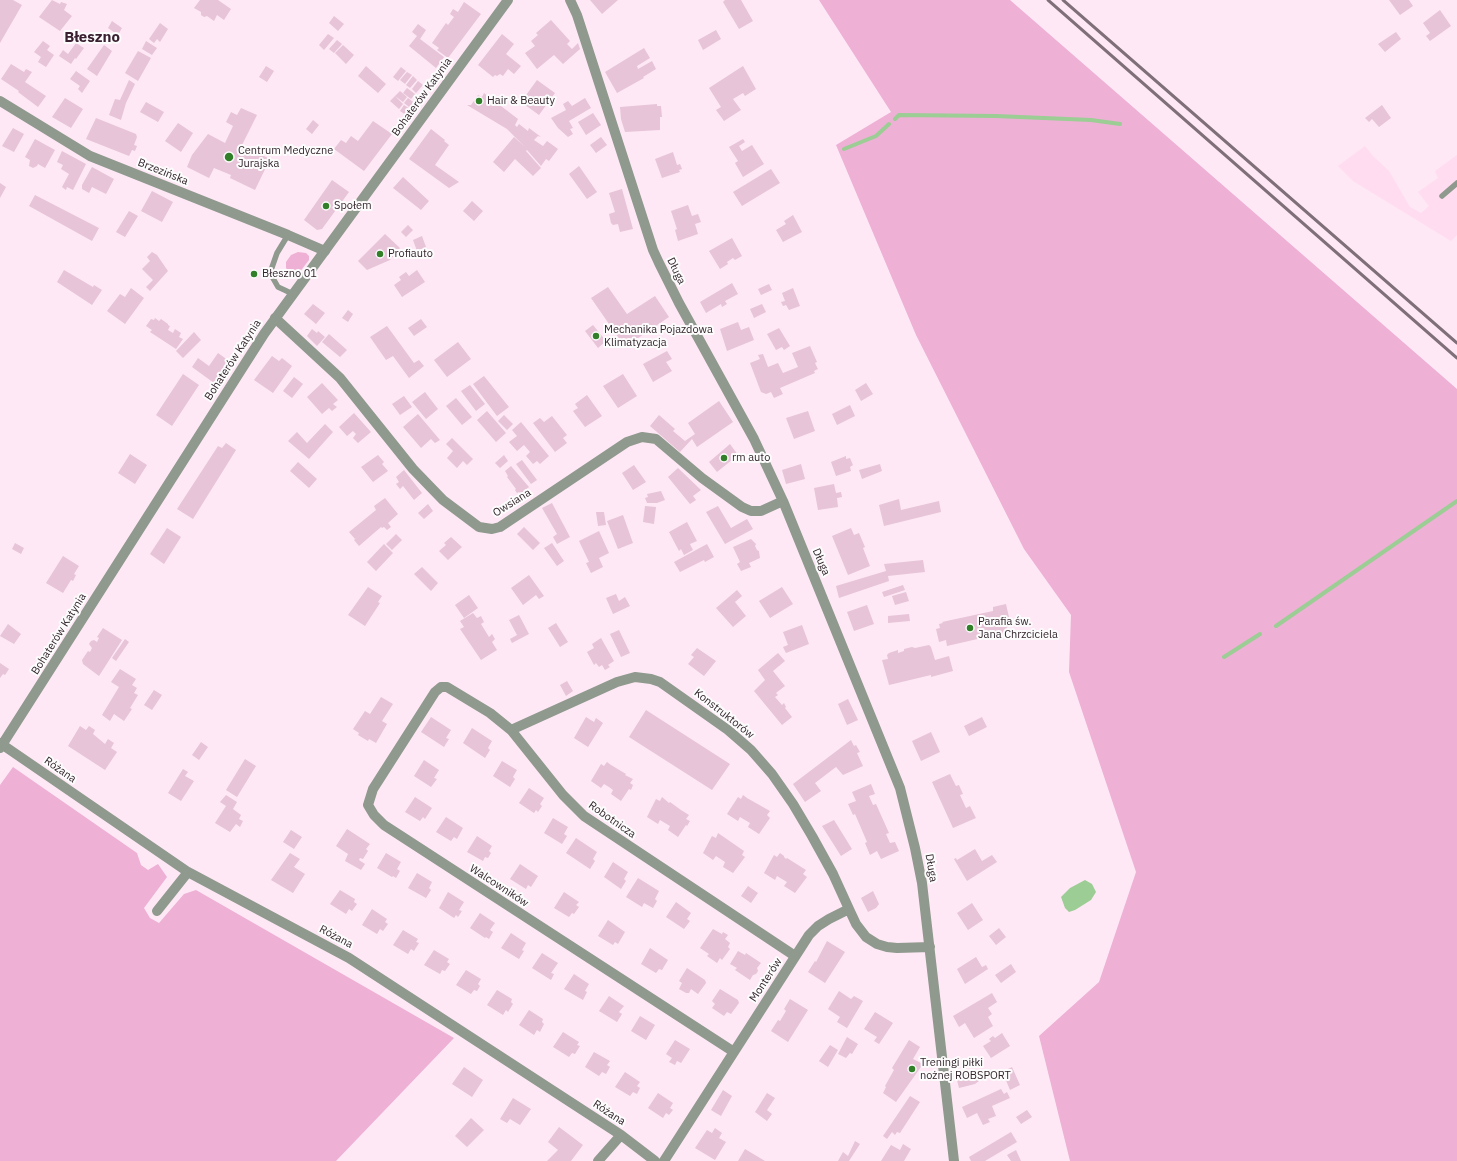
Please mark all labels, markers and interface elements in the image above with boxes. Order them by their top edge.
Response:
district label: Błeszno [64,29,120,47]
street label: Bohaterów Katynia [389,55,455,139]
place label: Hair & Beauty [487,94,555,108]
marker: Hair & Beauty [474,96,484,106]
place label: Centrum Medyczne Jurajska [238,144,333,170]
marker: Centrum Medyczne Jurajska [223,151,235,163]
street label: Brzezińska [136,156,190,188]
place label: Społem [334,199,372,213]
marker: Społem [321,201,331,211]
place label: Profiauto [388,247,433,261]
marker: Profiauto [375,249,385,259]
street label: Długa [664,255,688,287]
place label: Błeszno 01 [262,267,317,281]
marker: Błeszno 01 [249,269,259,279]
street label: Bohaterów Katynia [202,317,264,403]
place label: Mechanika Pojazdowa Klimatyzacja [604,323,713,349]
marker: Mechanika Pojazdowa Klimatyzacja [591,331,601,341]
place label: rm auto [732,451,770,465]
marker: rm auto [719,453,729,463]
street label: Owsiana [491,486,533,520]
street label: Długa [809,546,833,578]
street label: Bohaterów Katynia [29,591,89,677]
place label: Parafia św. Jana Chrzciciela [978,615,1058,641]
marker: Parafia św. Jana Chrzciciela [965,623,975,633]
street label: Konstruktorów [691,686,757,742]
street label: Różana [41,754,79,786]
street label: Robotnicza [586,799,638,841]
street label: Długa [922,853,940,883]
street label: Walcowników [467,862,531,910]
street label: Różana [317,923,355,951]
street label: Monterów [747,956,785,1004]
place label: Treningi piłki nożnej ROBSPORT [920,1056,1011,1082]
marker: Treningi piłki nożnej ROBSPORT [907,1064,917,1074]
street label: Różana [590,1098,628,1128]

